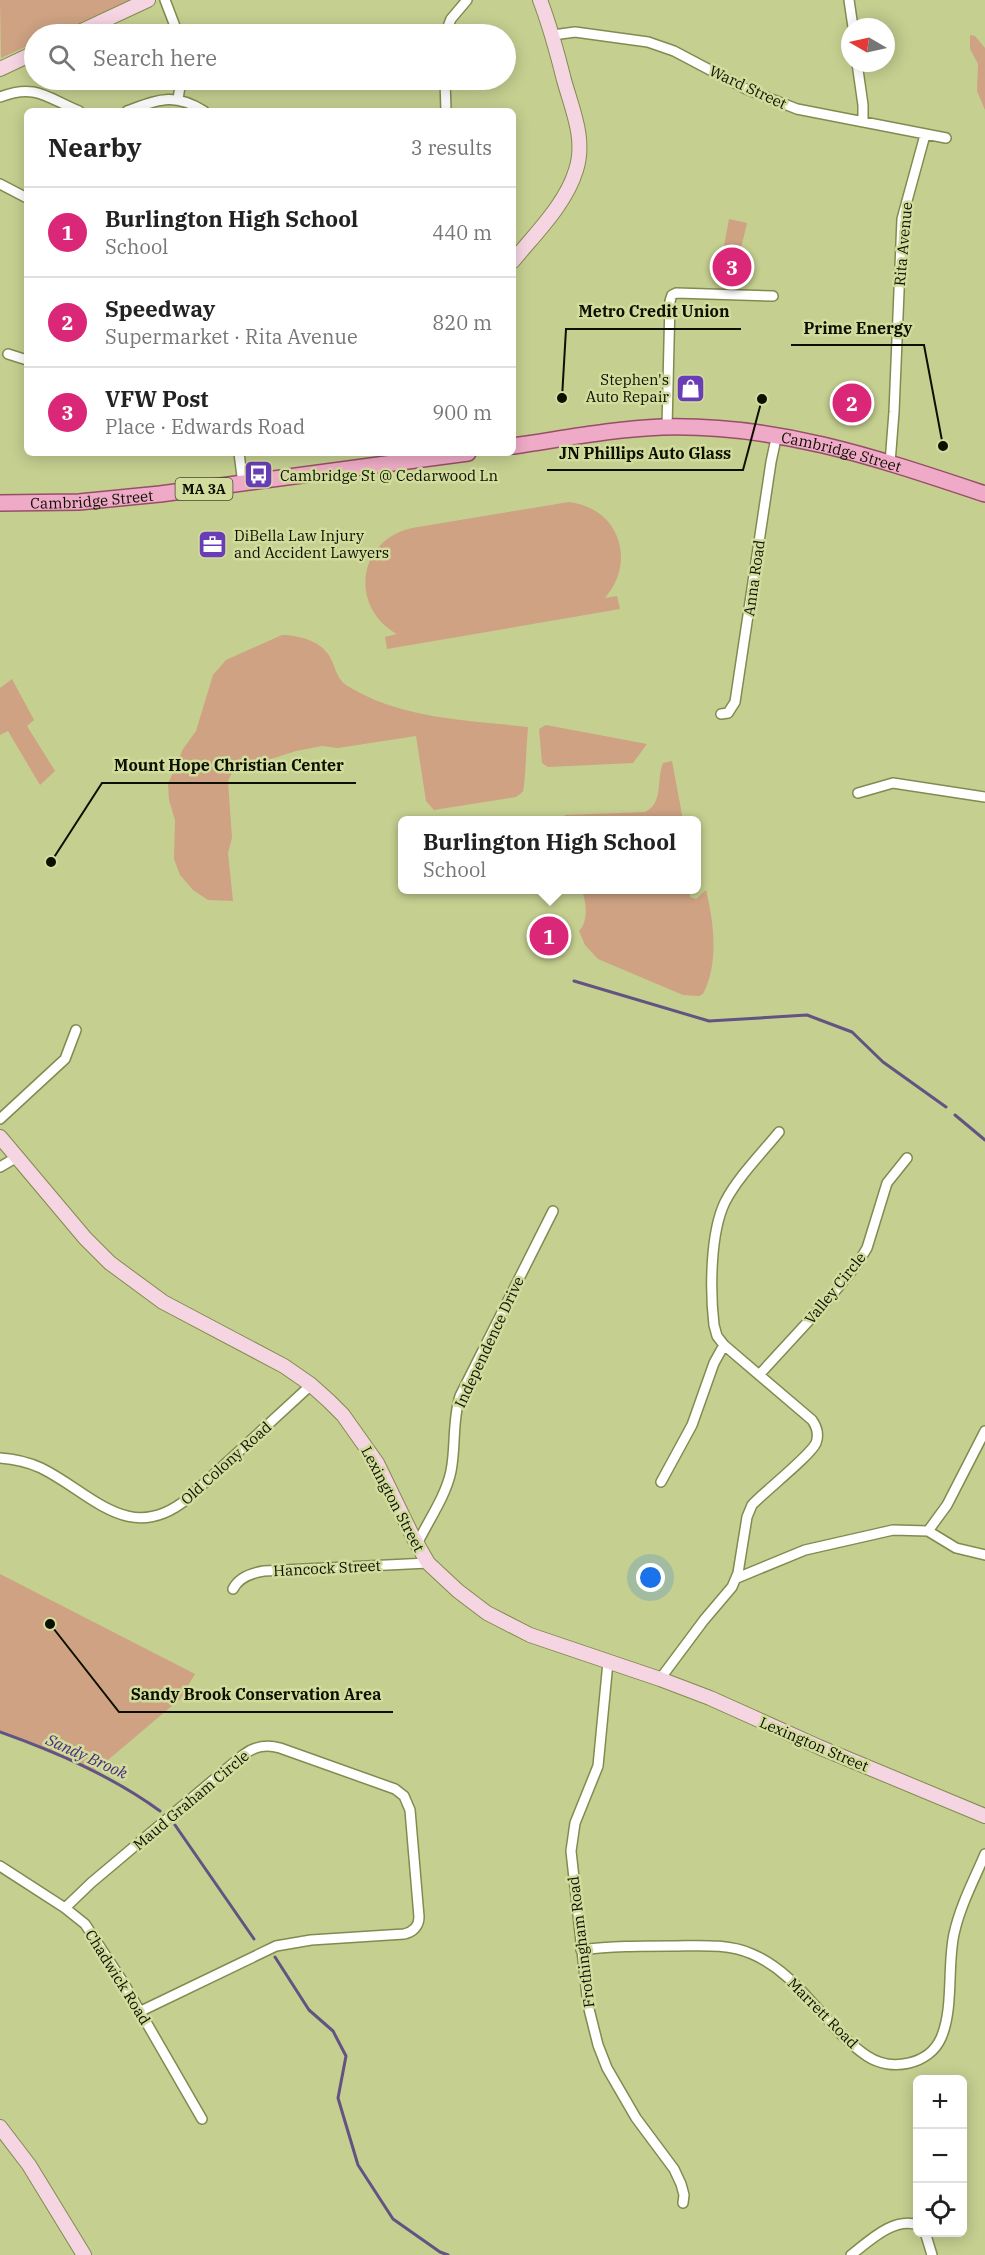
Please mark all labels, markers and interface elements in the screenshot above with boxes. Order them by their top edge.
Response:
north arrow [841,18,895,72]
search box [24,24,516,90]
icon: search [45,41,78,74]
text: Search here [93,43,217,72]
street label: Ward Street [706,61,790,113]
text: Nearby [48,130,142,164]
text: 3 results [411,134,492,161]
street label: Rita Avenue [890,201,916,287]
text: Burlington High School [105,204,358,233]
text: 1 [62,219,74,246]
text: 440 m [432,219,492,246]
text: School [105,233,168,260]
pin: 3 [712,244,752,290]
text: Speedway [105,294,215,323]
callout: Metro Credit Union [566,295,741,329]
text: Metro Credit Union [578,301,730,321]
text: 2 [62,309,74,336]
text: 820 m [432,309,492,336]
callout: Prime Energy [791,311,924,345]
text: Prime Energy [804,318,913,338]
text: Supermarket · Rita Avenue [105,323,358,350]
place label: Stephen's Auto Repair [586,370,669,406]
shop icon: Stephen's Auto Repair [674,372,706,404]
pin: 2 [832,380,872,426]
text: VFW Post [105,384,209,413]
text: 3 [62,399,74,426]
text: 900 m [432,399,492,426]
text: Place · Edwards Road [105,413,305,440]
street label: Cambridge Street [780,427,904,476]
callout: JN Phillips Auto Glass [547,436,743,470]
text: JN Phillips Auto Glass [559,443,731,463]
bus stop icon: Cambridge St @ Cedarwood Ln [243,459,275,491]
place label: Cambridge St @ Cedarwood Ln [280,466,499,485]
road number: MA 3A [176,478,232,500]
street label: Cambridge Street [30,485,154,512]
place label: DiBella Law Injury and Accident Lawyers [234,526,389,562]
office icon: DiBella Law Injury and Accident Lawyers [197,528,229,560]
street label: Anna Road [739,539,769,617]
callout: Mount Hope Christian Center [102,749,356,783]
text: Mount Hope Christian Center [114,755,344,775]
popup [398,816,701,894]
text: Burlington High School [423,827,676,856]
text: School [423,856,486,883]
pin: 1 [530,914,568,958]
street label: Valley Circle [800,1248,870,1328]
street label: Independence Drive [450,1273,528,1411]
street label: Old Colony Road [177,1417,275,1509]
street label: Lexington Street [357,1443,429,1555]
street label: Hancock Street [273,1556,381,1580]
your location [636,1563,665,1592]
callout: Sandy Brook Conservation Area [119,1678,393,1712]
text: Sandy Brook Conservation Area [131,1684,381,1704]
street label: Lexington Street [757,1712,871,1776]
water label: Sandy Brook [42,1729,131,1783]
street label: Maud Graham Circle [129,1746,253,1854]
street label: Frothingham Road [564,1875,598,2009]
street label: Chadwick Road [81,1926,155,2028]
street label: Marrett Road [784,1974,862,2052]
map controls [913,2075,967,2237]
button: + [913,2075,967,2129]
button: − [913,2129,967,2183]
button: locate [913,2183,967,2237]

